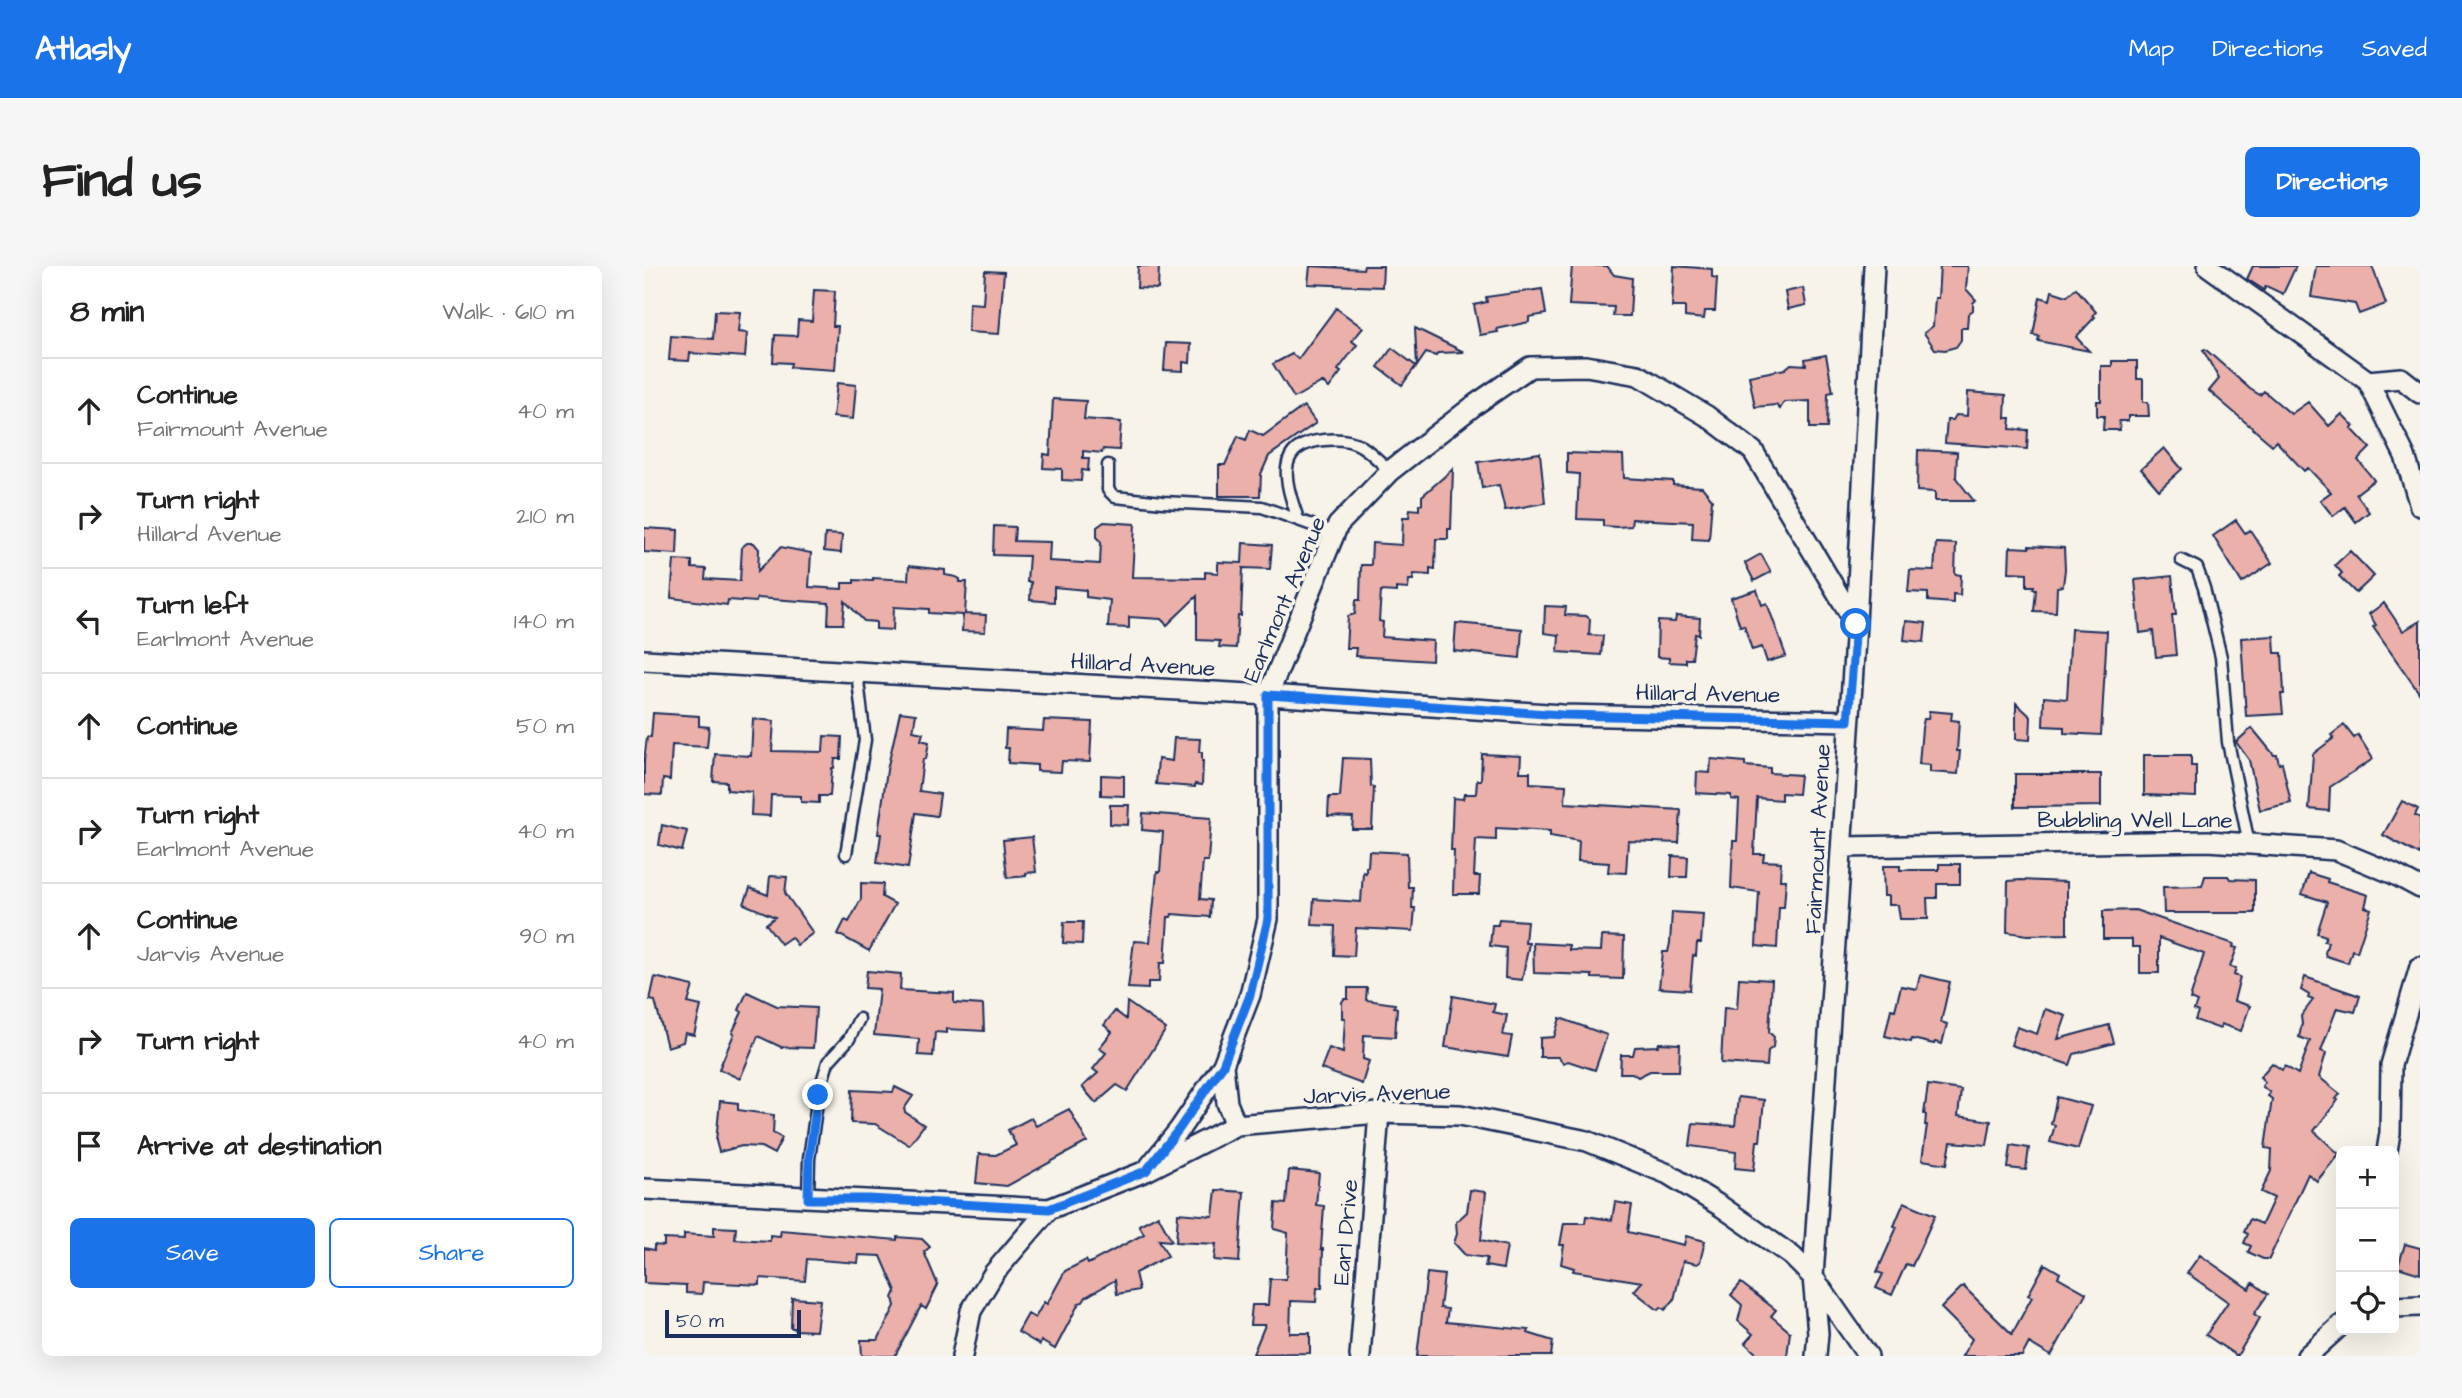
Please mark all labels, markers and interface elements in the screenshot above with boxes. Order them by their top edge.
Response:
text: Atlasly [35,26,131,72]
text: Map [2129,32,2174,66]
text: Directions [2212,32,2324,66]
text: Saved [2362,32,2427,66]
button: Directions [2245,147,2420,217]
text: Find us [42,148,202,216]
text: 8 min [70,291,144,333]
text: Walk · 610 m [442,296,574,328]
text: Continue [137,377,238,413]
icon: ahead [70,392,108,430]
text: 40 m [517,395,574,427]
text: Fairmount Avenue [137,413,328,445]
text: Turn right [137,482,259,518]
icon: right [70,497,108,535]
text: 210 m [516,500,574,532]
street label: Earlmont Avenue [1236,512,1334,687]
text: Hillard Avenue [137,518,282,550]
text: Turn left [137,587,248,623]
icon: left [70,602,108,640]
text: 140 m [514,605,574,637]
route start [1840,608,1871,639]
text: Earlmont Avenue [137,623,314,655]
street label: Hillard Avenue [1070,645,1216,685]
street label: Hillard Avenue [1635,677,1781,711]
icon: ahead [70,707,108,745]
text: Continue [137,708,238,744]
text: 50 m [516,710,574,742]
street label: Fairmount Avenue [1797,743,1839,935]
text: Turn right [137,797,259,833]
street label: Bubbling Well Lane [2037,804,2233,837]
icon: right [70,812,108,850]
text: 40 m [517,815,574,847]
text: Earlmont Avenue [137,833,314,865]
text: Continue [137,902,238,938]
icon: ahead [70,917,108,955]
text: 90 m [519,920,574,952]
text: Jarvis Avenue [137,938,284,970]
icon: right [70,1022,108,1060]
text: Turn right [137,1023,259,1059]
text: 40 m [517,1025,574,1057]
street label: Jarvis Avenue [1303,1075,1451,1113]
route end [802,1079,833,1110]
icon: arrive [70,1127,108,1165]
text: Arrive at destination [137,1128,382,1164]
map controls [2336,1146,2399,1335]
button: + [2336,1146,2399,1209]
street label: Earl Drive [1325,1178,1367,1286]
button: − [2336,1209,2399,1272]
button: Save [70,1218,315,1288]
button: Share [329,1218,574,1288]
button: locate [2336,1272,2399,1335]
scale bar [665,1307,802,1339]
text: 50 m [676,1308,724,1335]

